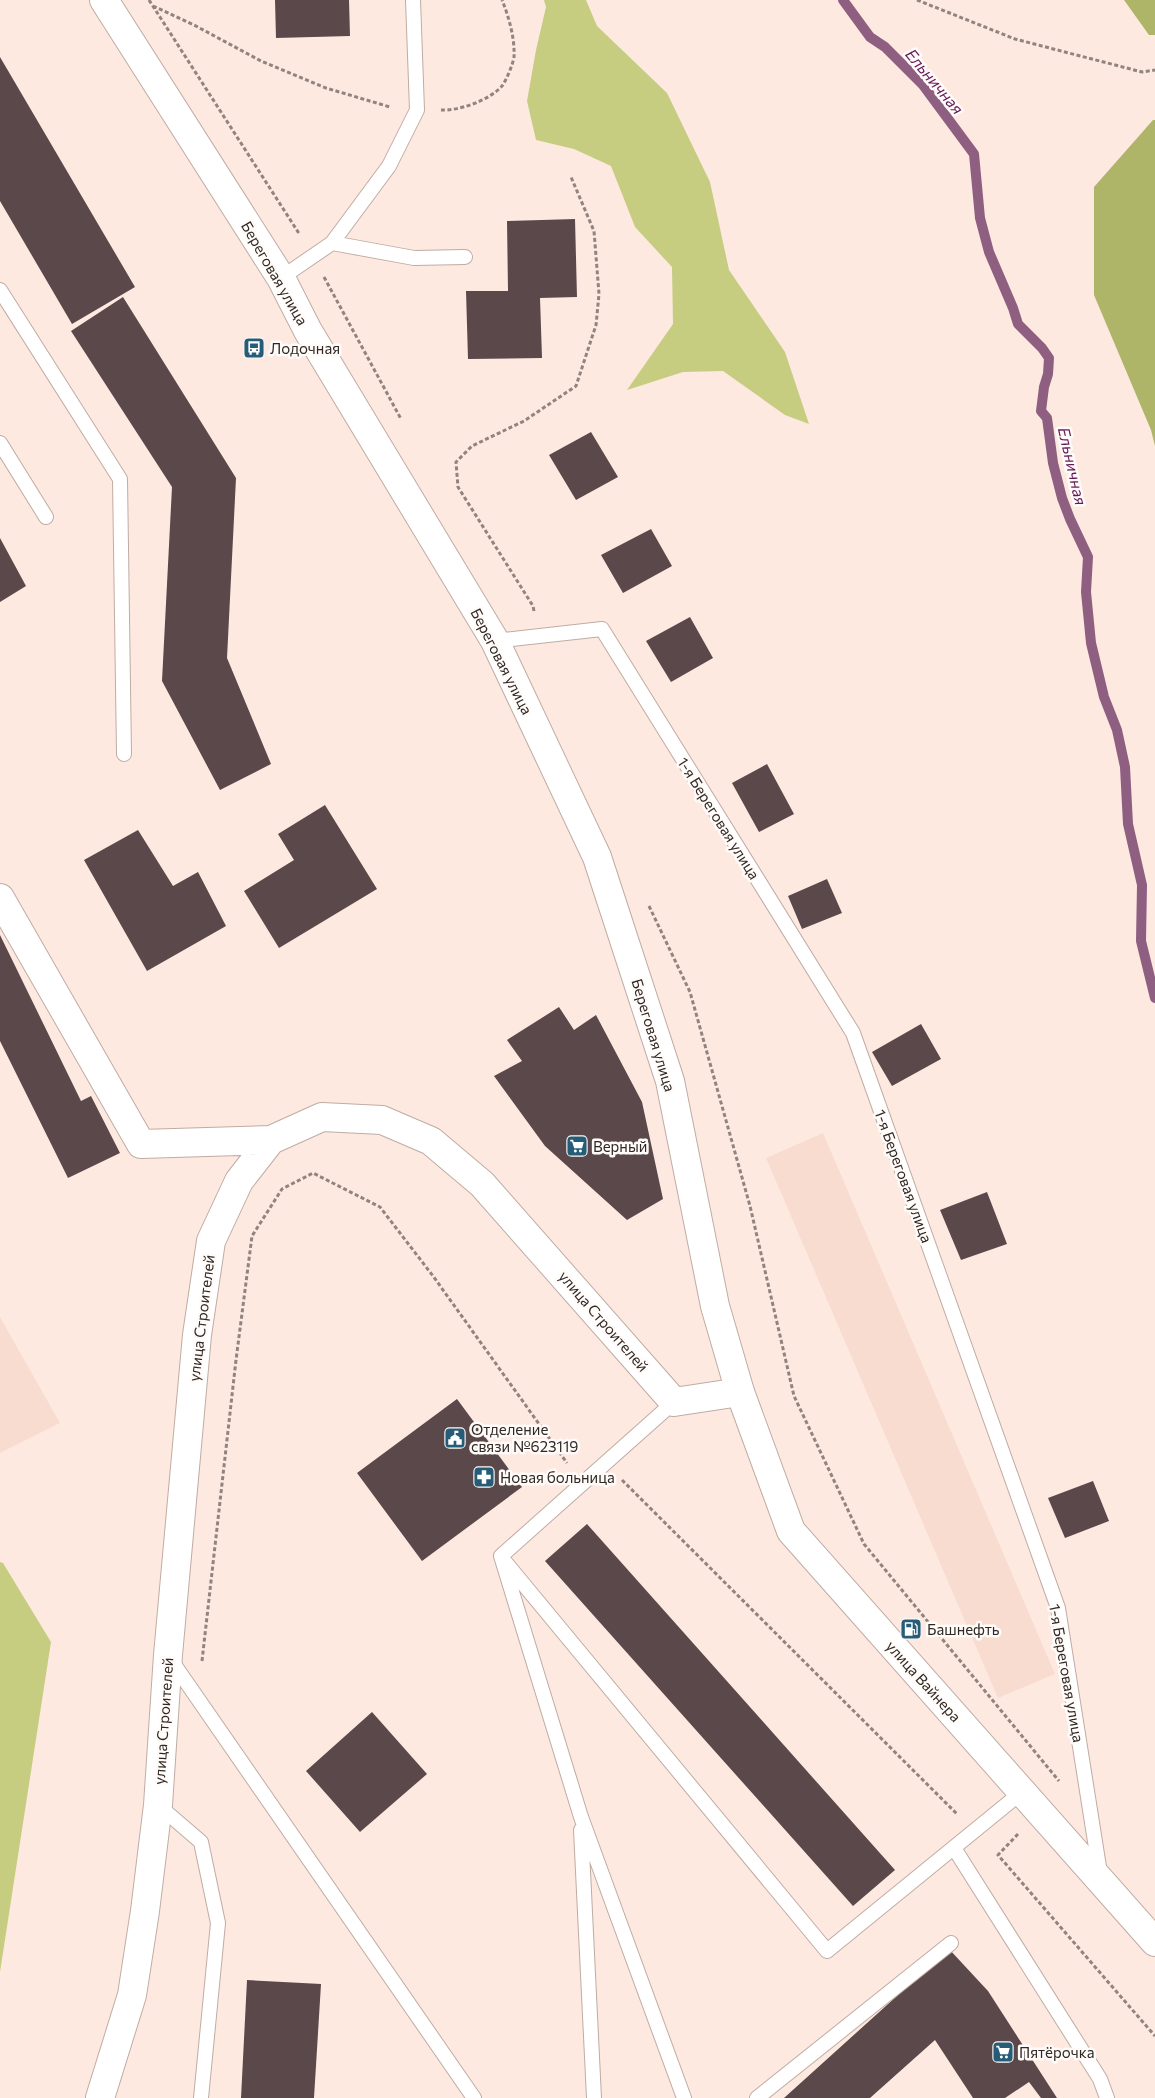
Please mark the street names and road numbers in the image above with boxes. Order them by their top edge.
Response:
street label: Береговая улица [238,218,312,328]
street label: Береговая улица [467,605,537,717]
street label: 1-я Береговая улица [674,754,764,882]
street label: Береговая улица [628,976,680,1094]
street label: 1-я Береговая улица [872,1107,936,1245]
street label: улица Строителей [184,1254,218,1382]
street label: улица Строителей [555,1267,653,1375]
street label: 1-я Береговая улица [1046,1602,1088,1744]
street label: улица Вайнера [883,1637,965,1725]
street label: улица Строителей [150,1657,176,1785]

